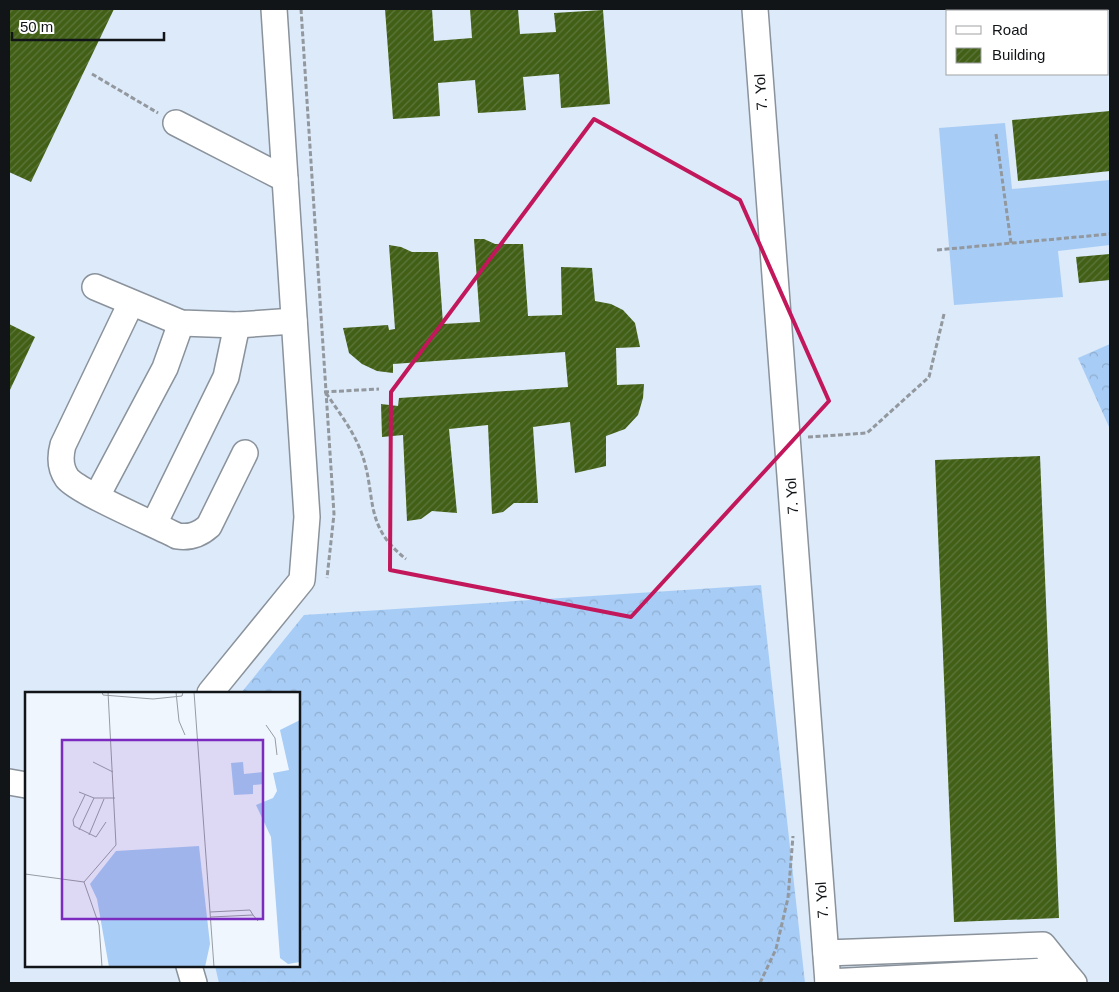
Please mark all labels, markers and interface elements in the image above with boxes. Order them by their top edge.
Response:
scale bar [12,10,165,42]
legend [946,10,1109,75]
text: 50 m [20,18,53,35]
text: Road [992,21,1028,38]
text: Building [992,46,1045,63]
street label: 7. Yol [751,73,770,111]
street label: 7. Yol [782,477,801,515]
inset map [25,692,300,967]
street label: 7. Yol [812,881,831,919]

